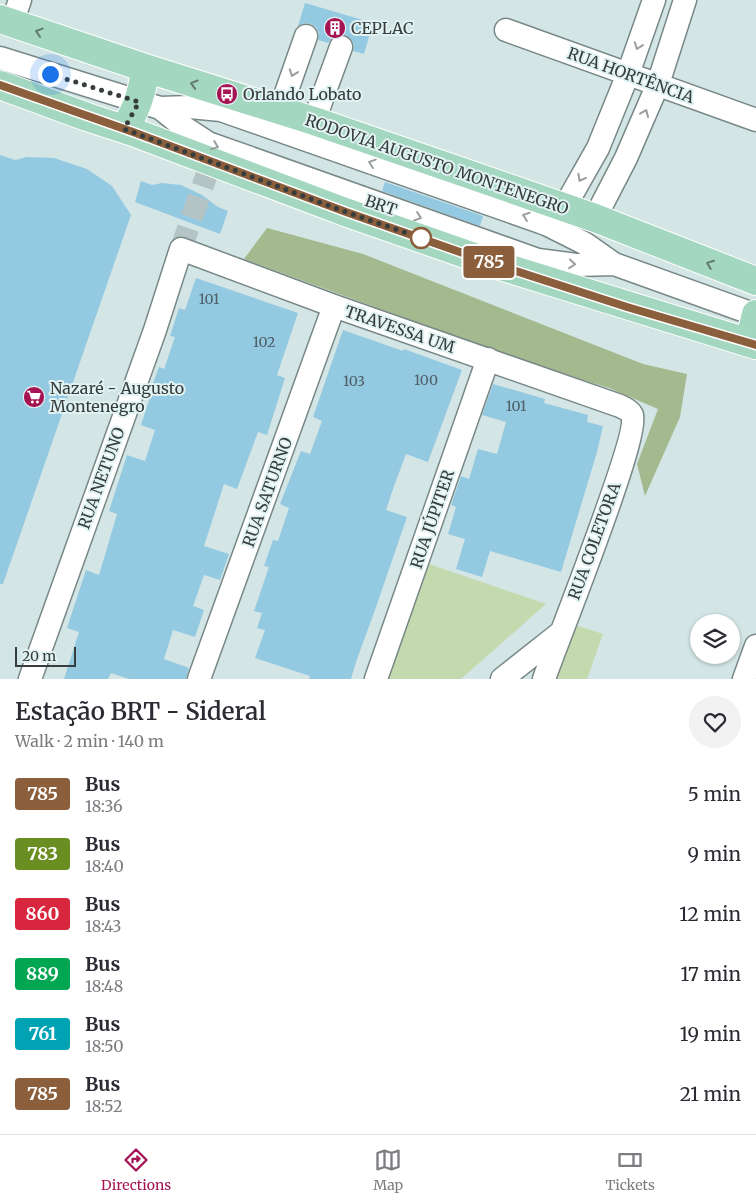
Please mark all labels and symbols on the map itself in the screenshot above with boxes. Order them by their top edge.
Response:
building icon: CEPLAC [323,16,347,40]
place label: CEPLAC [351,18,413,38]
one-way arrow [36,28,44,38]
one-way arrow [633,41,643,50]
street label: RUA HORTÊNCIA [565,43,698,107]
your location [38,62,63,87]
one-way arrow [289,68,299,77]
one-way arrow [190,79,198,89]
bus stop icon: Orlando Lobato [215,82,239,106]
place label: Orlando Lobato [243,84,361,104]
street label: RODOVIA AUGUSTO MONTENEGRO [303,109,572,219]
one-way arrow [639,109,650,118]
one-way arrow [210,139,219,150]
one-way arrow [368,159,377,169]
one-way arrow [577,172,587,181]
street label: BRT [362,190,400,220]
one-way arrow [413,211,421,221]
one-way arrow [522,212,530,222]
unlabelled marker [410,227,432,249]
line badge: 785 [460,246,518,278]
one-way arrow [569,258,577,269]
one-way arrow [706,260,715,270]
house number: 101 [199,290,219,308]
street label: TRAVESSA UM [342,301,458,357]
house number: 102 [253,333,275,351]
house number: 100 [414,371,438,389]
house number: 103 [343,372,365,390]
place label: Nazaré - Augusto Montenegro [50,378,184,416]
supermarket icon: Nazaré - Augusto Montenegro [22,385,46,409]
house number: 101 [506,397,526,415]
street label: RUA NETUNO [73,424,129,532]
street label: RUA SATURNO [238,434,296,550]
street label: RUA JÚPITER [406,466,459,571]
street label: RUA COLETORA [563,479,625,602]
scale bar [15,644,76,667]

